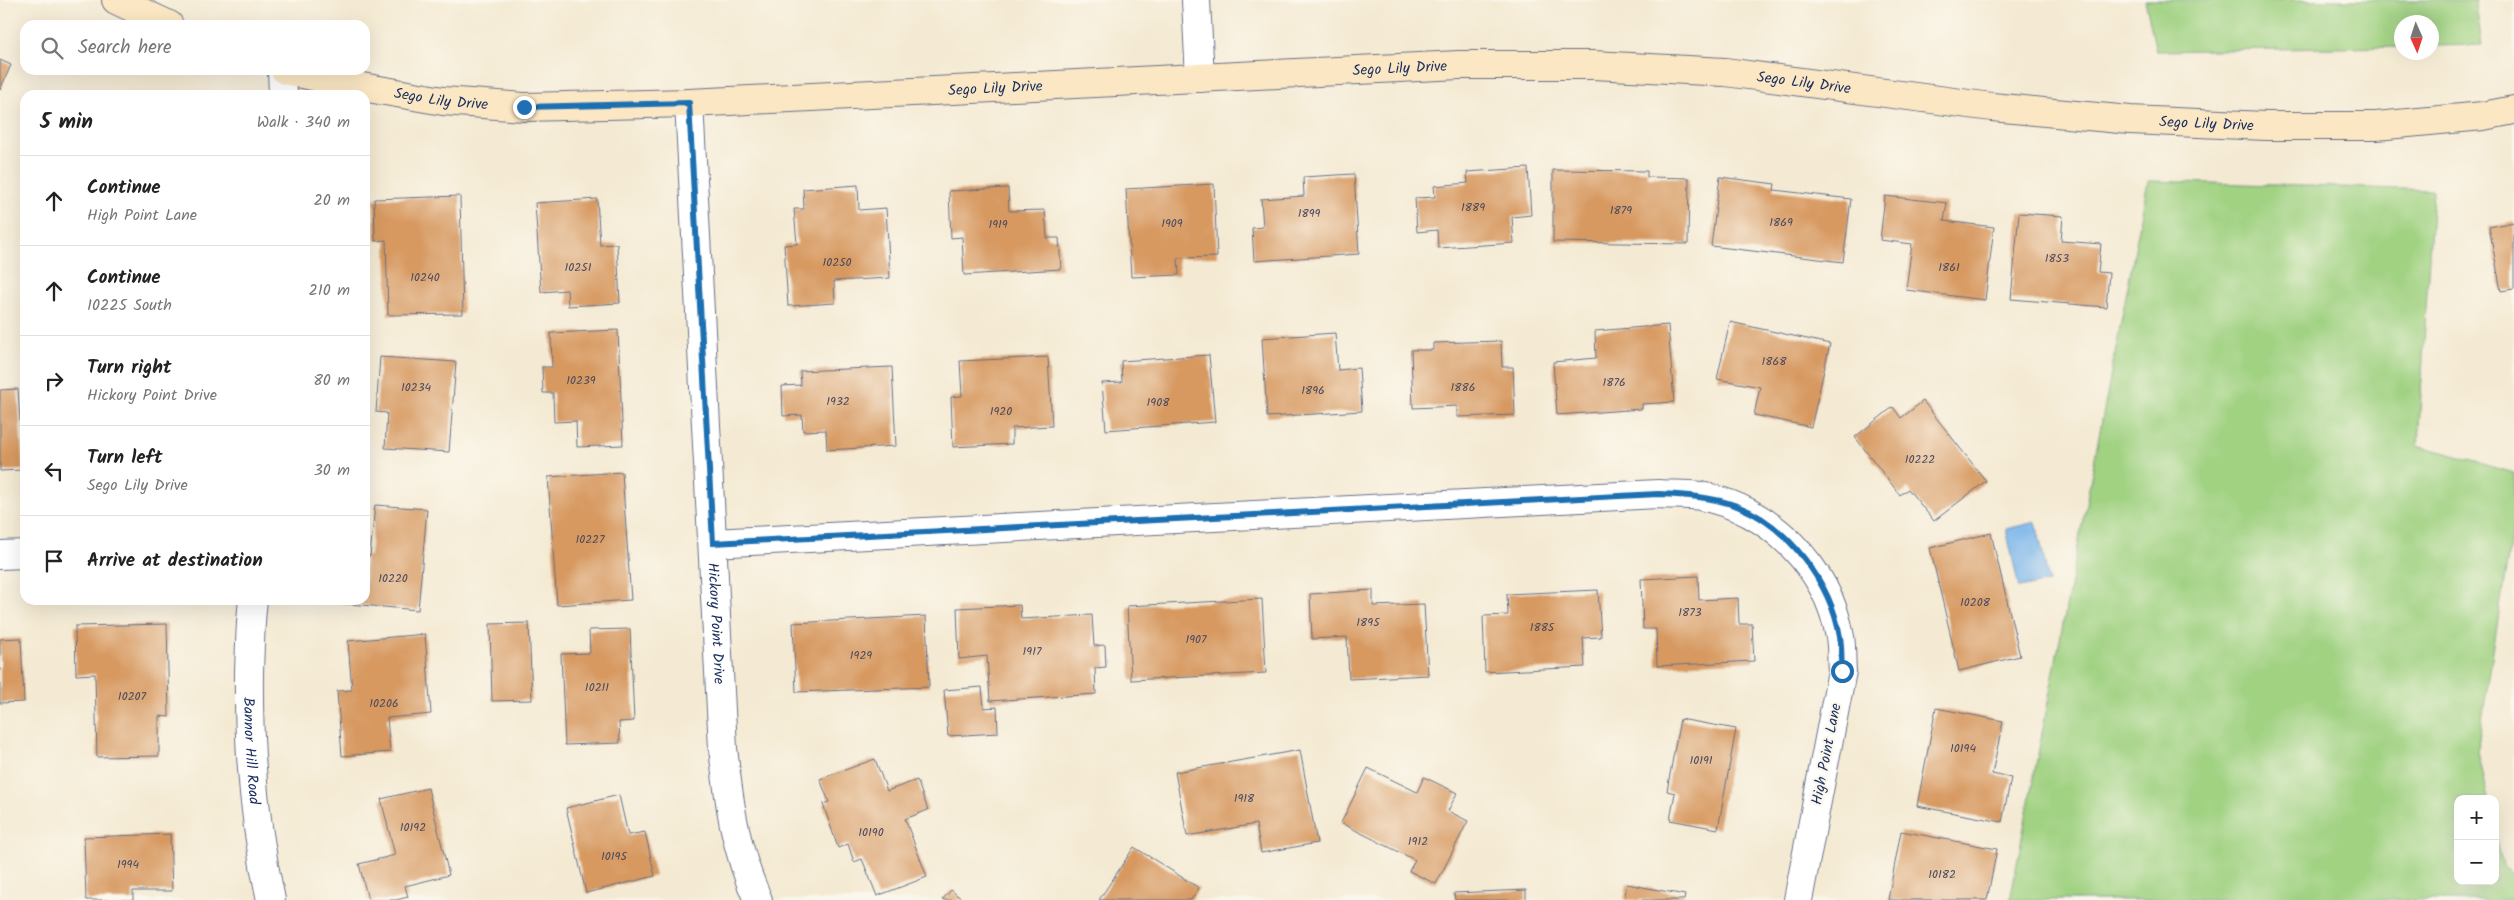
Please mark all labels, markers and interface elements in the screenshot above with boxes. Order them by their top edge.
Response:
north arrow [2394,15,2439,60]
search box [20,20,370,75]
text: Search here [78,33,172,63]
icon: search [38,34,66,62]
street label: Sego Lily Drive [1352,55,1448,83]
street label: Sego Lily Drive [1755,65,1852,101]
street label: Sego Lily Drive [948,75,1043,103]
street label: Sego Lily Drive [392,82,489,117]
route end [513,96,536,119]
text: 5 min [40,106,93,139]
text: Walk · 340 m [257,110,350,135]
street label: Sego Lily Drive [2159,110,2255,138]
text: Continue [87,173,160,203]
icon: ahead [40,187,68,215]
text: 20 m [314,188,350,213]
house number: 1889 [1461,198,1485,217]
house number: 1879 [1610,201,1632,220]
text: High Point Lane [87,203,197,228]
house number: 1899 [1298,204,1320,223]
house number: 1869 [1769,213,1793,232]
house number: 1909 [1161,214,1183,233]
house number: 1919 [988,215,1008,234]
house number: 1853 [2045,249,2069,268]
house number: 10250 [822,253,852,272]
house number: 10251 [565,258,592,277]
house number: 1861 [1938,258,1960,277]
text: Continue [87,263,160,293]
house number: 10240 [410,268,440,287]
icon: ahead [40,277,68,305]
text: 210 m [309,278,350,303]
text: 10225 South [87,293,172,318]
house number: 1868 [1762,352,1787,371]
text: Turn right [87,353,172,383]
icon: right [40,367,68,395]
text: 80 m [313,368,350,393]
house number: 10239 [566,371,596,390]
house number: 1876 [1602,373,1626,392]
house number: 10234 [401,378,431,397]
house number: 1886 [1451,378,1475,397]
house number: 1896 [1301,381,1325,400]
text: Hickory Point Drive [87,383,217,408]
house number: 1932 [826,392,850,411]
house number: 1908 [1147,393,1170,412]
house number: 1920 [990,402,1012,421]
text: Turn left [87,443,162,473]
house number: 10222 [1905,450,1935,469]
icon: left [40,457,68,485]
text: 30 m [314,458,350,483]
text: Sego Lily Drive [87,473,188,498]
house number: 10227 [575,530,605,549]
text: Arrive at destination [87,546,263,576]
icon: arrive [40,547,68,575]
street label: Hickory Point Drive [700,562,731,685]
house number: 10220 [378,569,408,588]
house number: 10208 [1960,593,1991,612]
house number: 1873 [1678,603,1702,622]
house number: 1895 [1356,613,1381,632]
house number: 1885 [1530,618,1556,637]
house number: 1907 [1185,630,1207,649]
house number: 1917 [1023,642,1042,661]
house number: 1929 [850,646,872,665]
route start [1831,660,1854,683]
house number: 10211 [585,678,609,697]
house number: 10207 [118,687,147,706]
house number: 10206 [369,694,399,713]
street label: Bannor Hill Road [236,697,266,806]
street label: High Point Lane [1805,701,1849,807]
house number: 10194 [1950,739,1976,758]
house number: 10191 [1689,751,1713,770]
house number: 1918 [1234,789,1255,808]
map controls [2454,795,2499,885]
button: + [2454,795,2499,840]
house number: 10192 [400,818,426,837]
house number: 10190 [858,823,884,842]
house number: 1912 [1408,832,1428,851]
button: − [2454,840,2499,885]
house number: 10195 [601,847,628,866]
house number: 1994 [117,855,139,874]
house number: 10182 [1928,865,1956,884]

